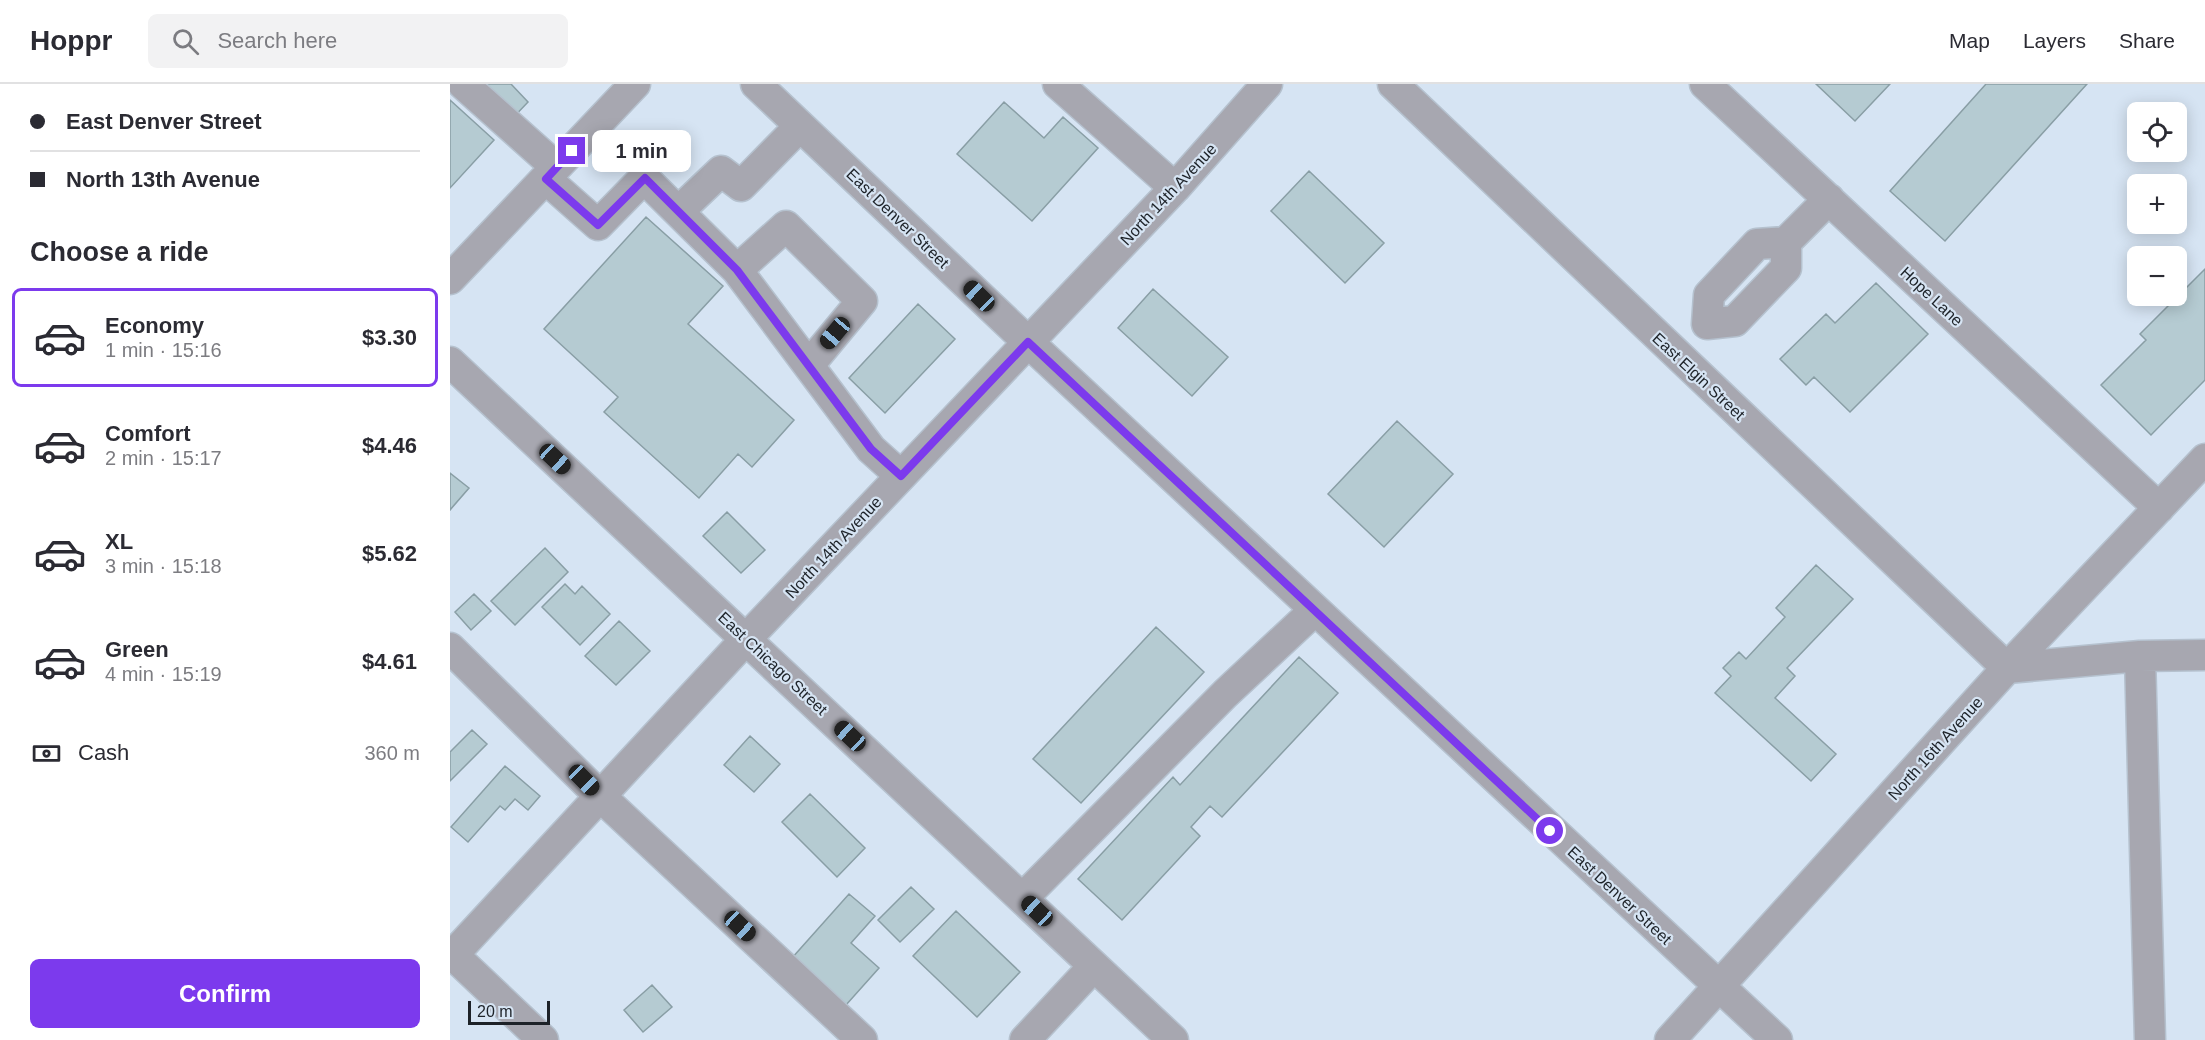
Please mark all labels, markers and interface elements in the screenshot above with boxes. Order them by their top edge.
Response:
search box [148,14,568,68]
text: Hoppr [30,25,112,56]
icon: search [169,25,202,58]
text: Search here [217,28,337,53]
text: Map [1949,29,1990,52]
text: Layers [2023,29,2086,52]
text: Share [2119,29,2175,52]
map controls [2127,102,2187,306]
button: locate [2127,102,2187,162]
text: East Denver Street [66,109,262,134]
callout: 1 min [593,130,692,172]
route end [558,137,585,164]
text: 1 min [615,140,668,162]
street label: North 14th Avenue [1117,140,1220,248]
street label: East Denver Street [843,165,953,272]
text: North 13th Avenue [66,167,260,192]
button: + [2127,174,2187,234]
text: Choose a ride [30,237,209,267]
button: − [2127,246,2187,306]
street label: Hope Lane [1897,263,1966,329]
car [960,277,998,315]
icon: car [33,311,87,365]
text: Economy [105,313,204,338]
car [817,313,853,353]
text: $3.30 [362,325,417,350]
street label: East Elgin Street [1649,330,1748,424]
text: 1 min · 15:16 [105,339,222,361]
icon: car [33,419,87,473]
text: Comfort [105,421,191,446]
text: $4.46 [362,433,417,458]
car [536,440,574,478]
text: 2 min · 15:17 [105,447,222,469]
street label: North 14th Avenue [782,493,885,601]
icon: car [33,527,87,581]
text: XL [105,529,133,554]
text: $5.62 [362,541,417,566]
text: 3 min · 15:18 [105,555,222,577]
street label: East Chicago Street [715,609,831,718]
icon: car [33,635,87,689]
text: Green [105,637,169,662]
text: $4.61 [362,649,417,674]
text: 4 min · 15:19 [105,663,222,685]
street label: North 16th Avenue [1885,693,1986,803]
car [831,717,869,755]
icon: cash [30,737,63,770]
text: Cash [78,740,129,765]
text: 360 m [364,742,420,764]
car [565,761,603,799]
route start [1536,817,1563,844]
street label: East Denver Street [1564,843,1675,948]
car [1018,892,1056,930]
car [721,907,759,945]
button: Confirm [30,959,420,1028]
scale bar [468,998,550,1026]
text: 20 m [477,1003,513,1020]

